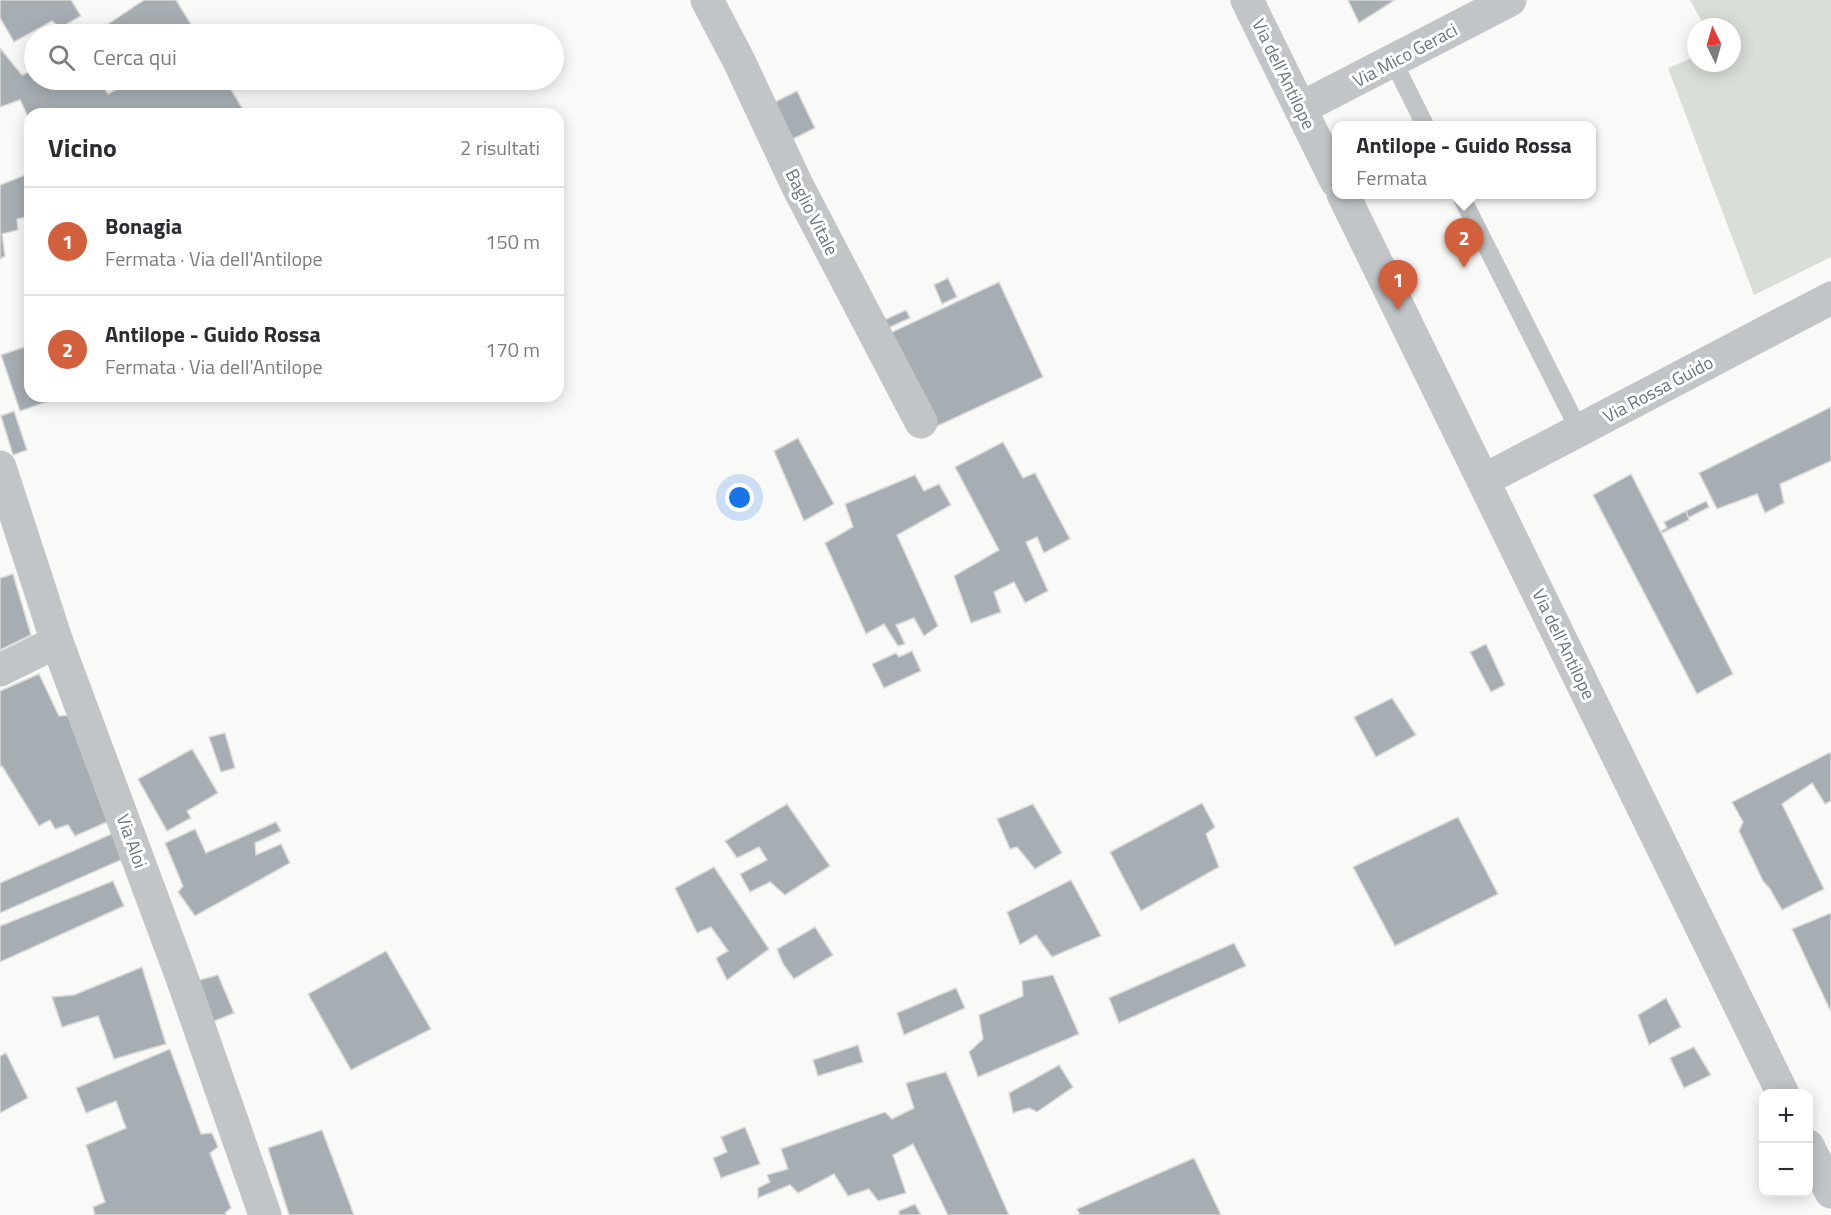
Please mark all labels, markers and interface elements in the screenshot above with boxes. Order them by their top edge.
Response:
street label: Via dell'Antilope [1246,14,1322,134]
street label: Via Mico Geraci [1348,16,1462,94]
north arrow [1687,18,1741,72]
search box [24,24,564,90]
text: Cerca qui [93,40,177,74]
icon: search [45,41,78,74]
popup [1332,121,1596,199]
text: Vicino [48,128,117,167]
text: Antilope - Guido Rossa [1356,128,1572,162]
text: 2 risultati [460,132,540,163]
text: Fermata [1356,162,1427,193]
street label: Baglio Vitale [779,164,845,260]
text: Bonagia [105,209,182,243]
pin: 2 [1444,218,1484,268]
text: 1 [62,226,73,257]
text: 150 m [485,226,540,257]
text: Fermata · Via dell'Antilope [105,243,323,274]
pin: 1 [1378,260,1418,310]
text: Antilope - Guido Rossa [105,317,321,351]
text: 2 [62,334,73,365]
text: 170 m [485,334,540,365]
street label: Via Rossa Guido [1598,349,1718,429]
text: Fermata · Via dell'Antilope [105,351,323,382]
your location [725,483,754,512]
street label: Via dell'Antilope [1526,584,1602,704]
street label: Via Aloi [110,810,154,872]
map controls [1759,1089,1813,1197]
button: + [1759,1089,1813,1143]
button: − [1759,1143,1813,1197]

